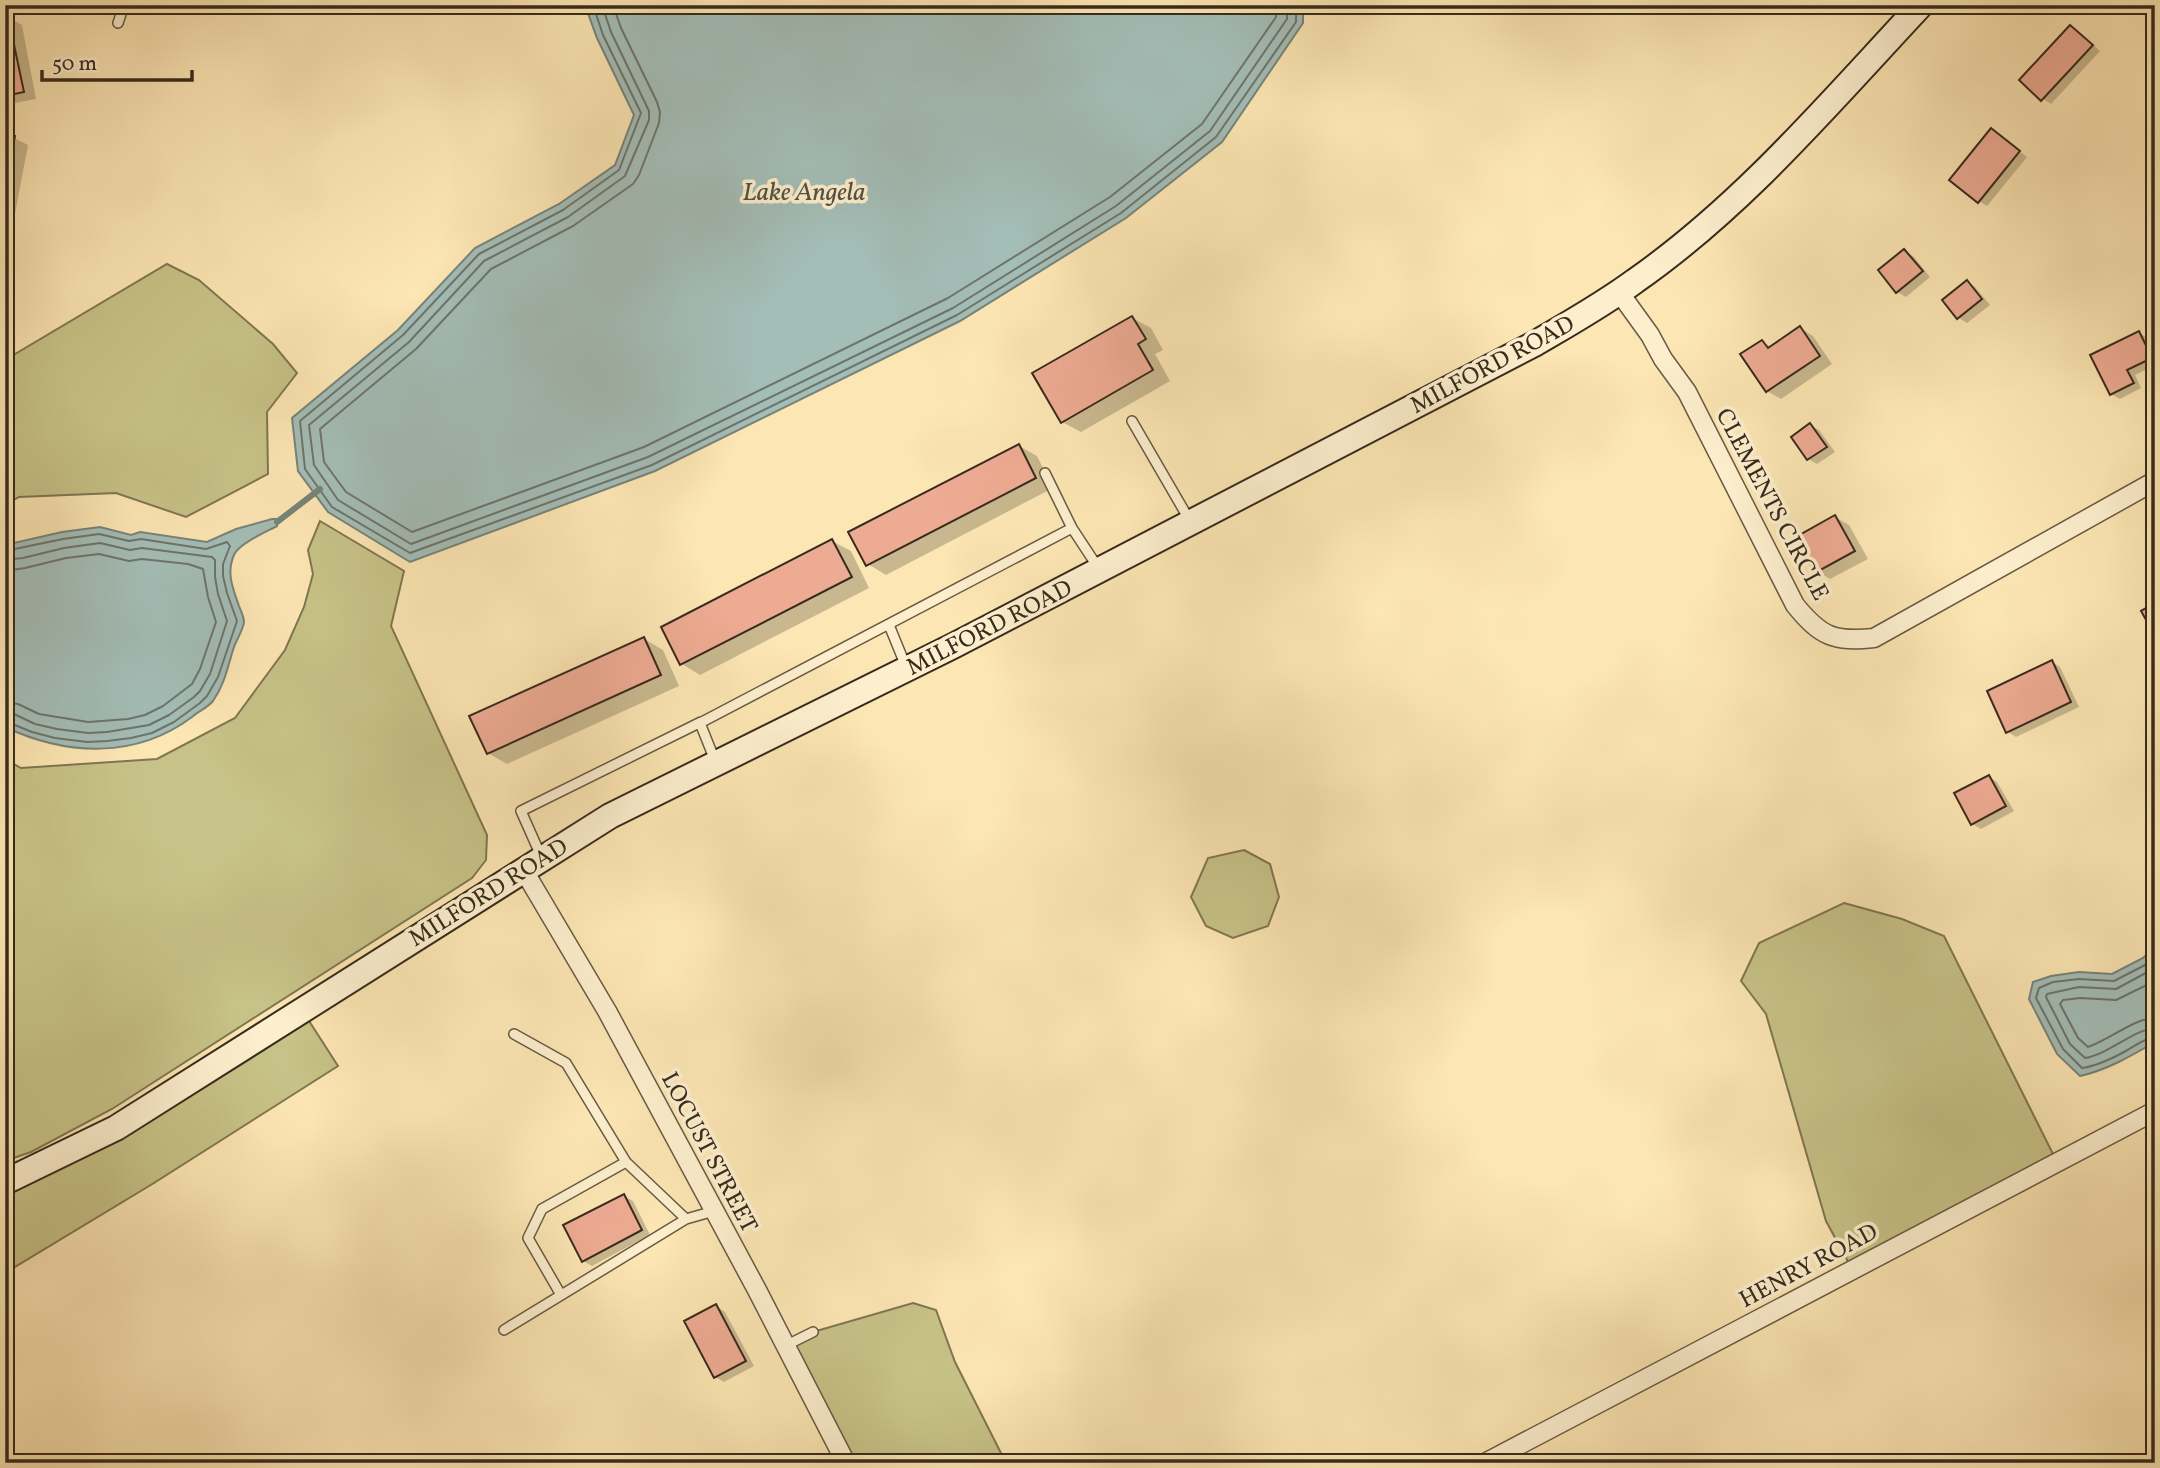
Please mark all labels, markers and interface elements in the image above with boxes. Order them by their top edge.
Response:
scale bar [42,38,192,82]
text: 50 m [52,50,97,79]
water label: Lake Angela [742,175,866,211]
street label: MILFORD ROAD [1405,308,1581,423]
street label: CLEMENTS CIRCLE [1706,403,1836,607]
street label: MILFORD ROAD [901,572,1079,685]
street label: MILFORD ROAD [403,831,575,956]
street label: LOCUST STREET [651,1066,765,1239]
street label: HENRY ROAD [1734,1216,1884,1318]

